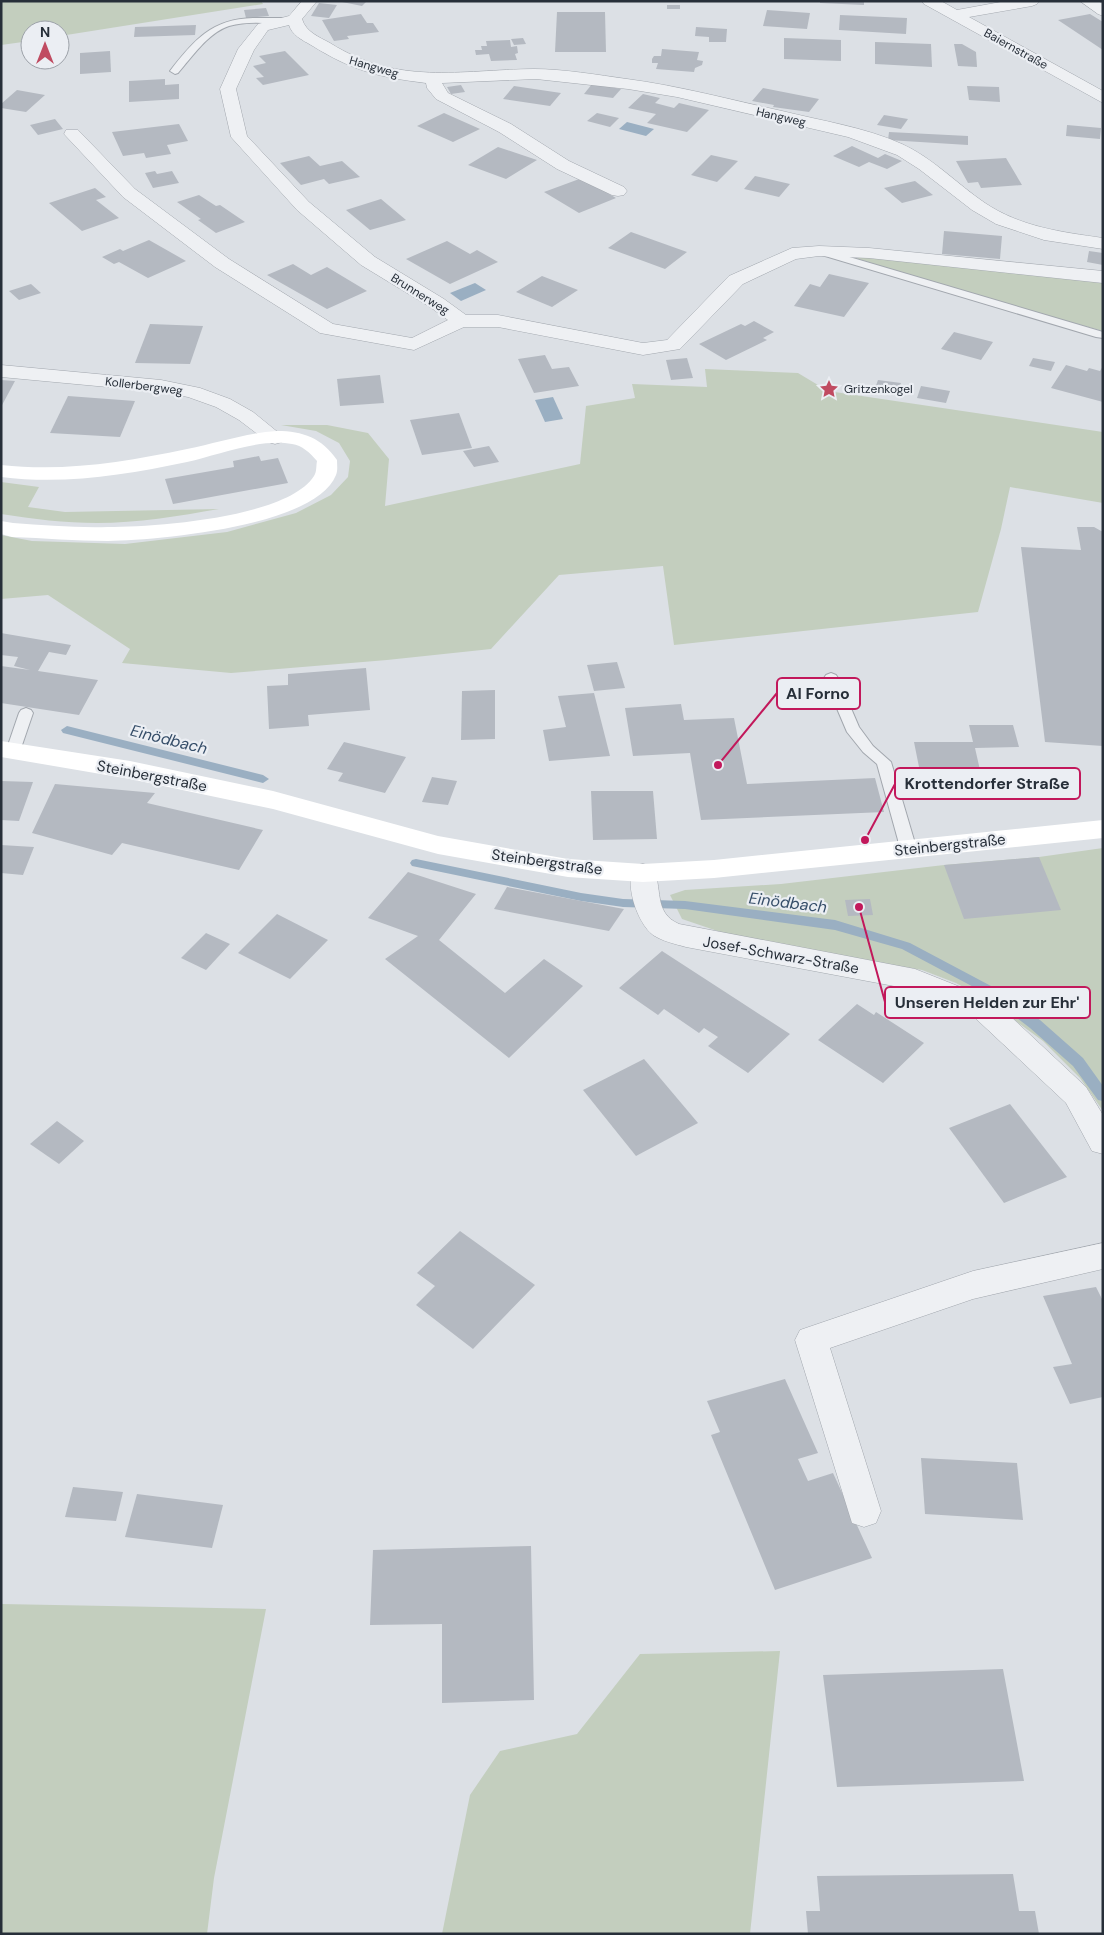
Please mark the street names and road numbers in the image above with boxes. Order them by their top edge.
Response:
street label: Baiernstraße [981,25,1051,73]
street label: Hangweg [347,52,401,82]
street label: Hangweg [754,104,808,131]
street label: Brunnerweg [388,270,452,318]
street label: Kollerbergweg [104,373,184,399]
street label: Steinbergstraße [95,756,209,796]
street label: Steinbergstraße [893,829,1007,861]
street label: Steinbergstraße [490,844,604,880]
street label: Josef-Schwarz-Straße [701,931,861,979]

